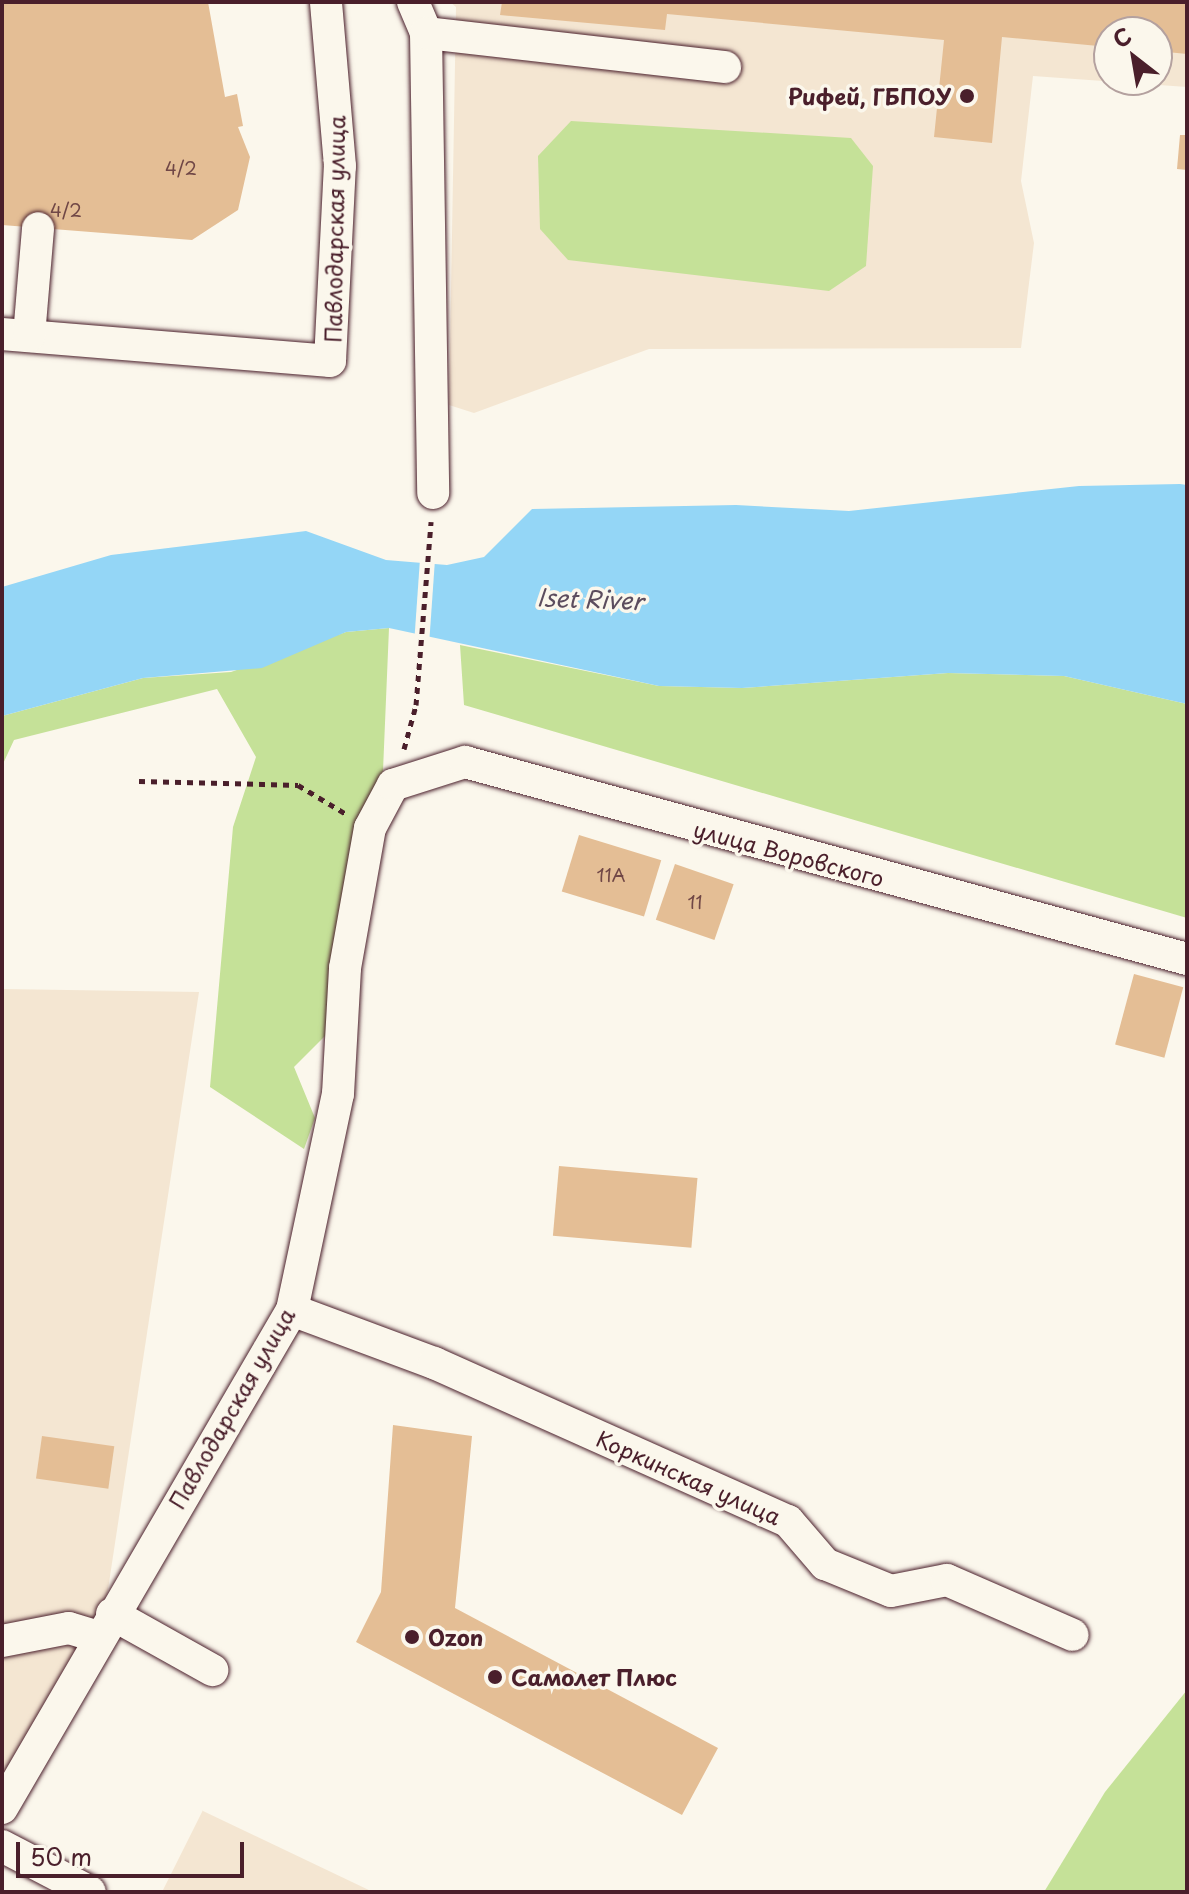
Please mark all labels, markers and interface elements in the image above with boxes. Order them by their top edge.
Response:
north arrow [1093,16,1173,96]
text: С [1106,18,1137,55]
place label: Рифей, ГБПОУ [788,83,951,109]
marker: Рифей, ГБПОУ [958,87,976,105]
street label: Павлодарская улица [319,115,349,343]
house number: 4/2 [165,157,197,179]
house number: 4/2 [50,199,82,221]
water label: Iset River [536,583,644,615]
street label: улица Воровского [690,815,888,891]
house number: 11А [597,864,625,886]
house number: 11 [687,891,703,913]
street label: Павлодарская улица [162,1302,300,1514]
street label: Коркинская улица [592,1424,786,1530]
place label: Ozon [428,1624,483,1650]
marker: Ozon [403,1628,421,1646]
place label: Самолет Плюс [511,1664,678,1690]
marker: Самолет Плюс [486,1668,504,1686]
scale bar [20,1826,248,1876]
text: 50 m [30,1838,92,1874]

